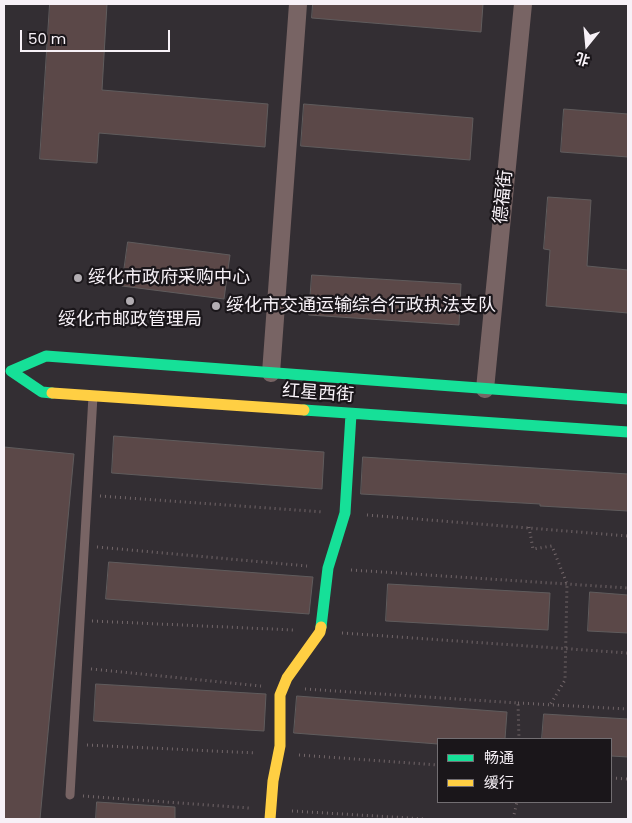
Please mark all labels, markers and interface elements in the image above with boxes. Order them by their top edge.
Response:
scale bar [22,20,172,52]
north arrow [562,20,612,70]
text: 50 m [28,28,66,49]
text: 北 [573,48,592,71]
street label: 德福街 [490,169,518,225]
place label: 绥化市政府采购中心 [88,267,250,289]
marker: 绥化市政府采购中心 [72,272,84,284]
marker: 绥化市邮政管理局 [124,295,136,307]
place label: 绥化市交通运输综合行政执法支队 [226,295,496,317]
marker: 绥化市交通运输综合行政执法支队 [210,300,222,312]
place label: 绥化市邮政管理局 [58,309,202,331]
street label: 红星西街 [281,381,355,407]
legend [437,738,612,803]
text: 畅通 [484,747,514,768]
text: 缓行 [484,772,514,793]

